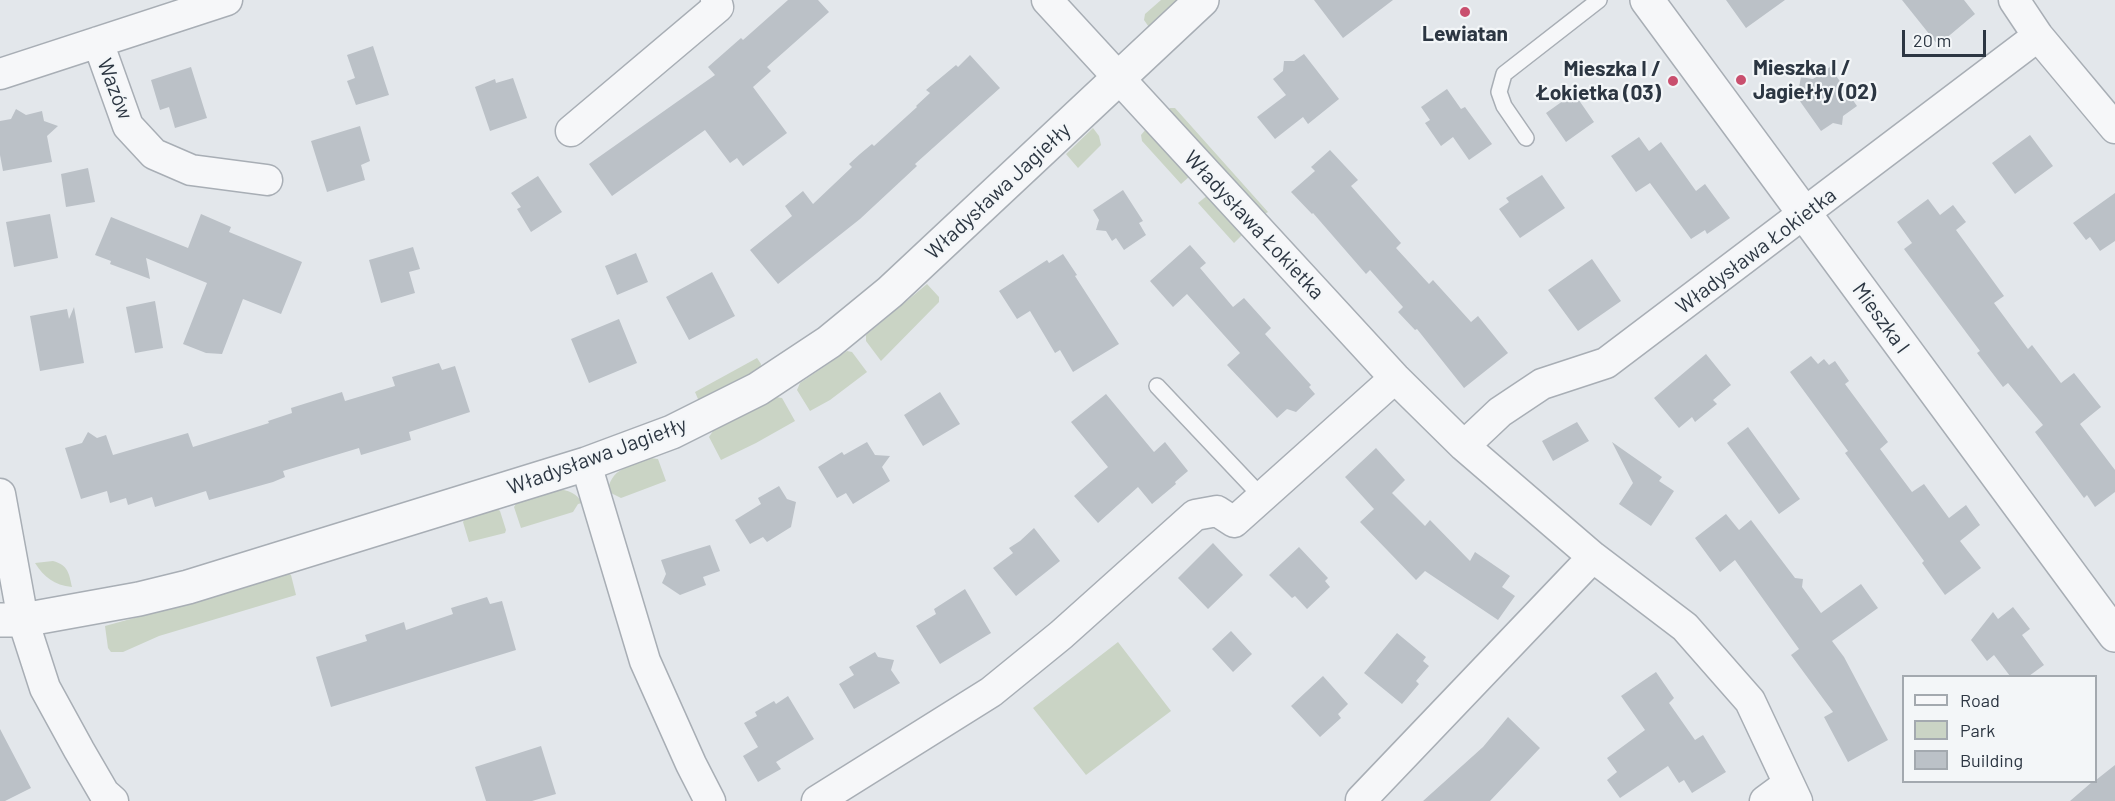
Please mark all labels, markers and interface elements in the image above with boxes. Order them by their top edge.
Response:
marker: Lewiatan [1458,5,1472,19]
scale bar [1905,18,1989,56]
place label: Lewiatan [1422,21,1508,47]
text: 20 m [1913,29,1951,51]
street label: Wazów [92,55,138,123]
place label: Mieszka I / Jagiełły (02) [1753,55,1876,105]
place label: Mieszka I / Łokietka (03) [1536,56,1661,106]
marker: Mieszka I / Jagiełły (02) [1734,73,1748,87]
marker: Mieszka I / Łokietka (03) [1666,74,1680,88]
street label: Władysława Jagiełły [920,117,1076,265]
street label: Władysława Łokietka [1179,145,1329,305]
street label: Władysława Łokietka [1671,182,1841,320]
street label: Mieszka I [1847,278,1915,358]
street label: Władysława Jagiełły [504,412,690,500]
legend [1902,675,2097,783]
text: Road [1960,689,2000,711]
text: Park [1960,719,1995,741]
text: Building [1960,749,2023,771]

